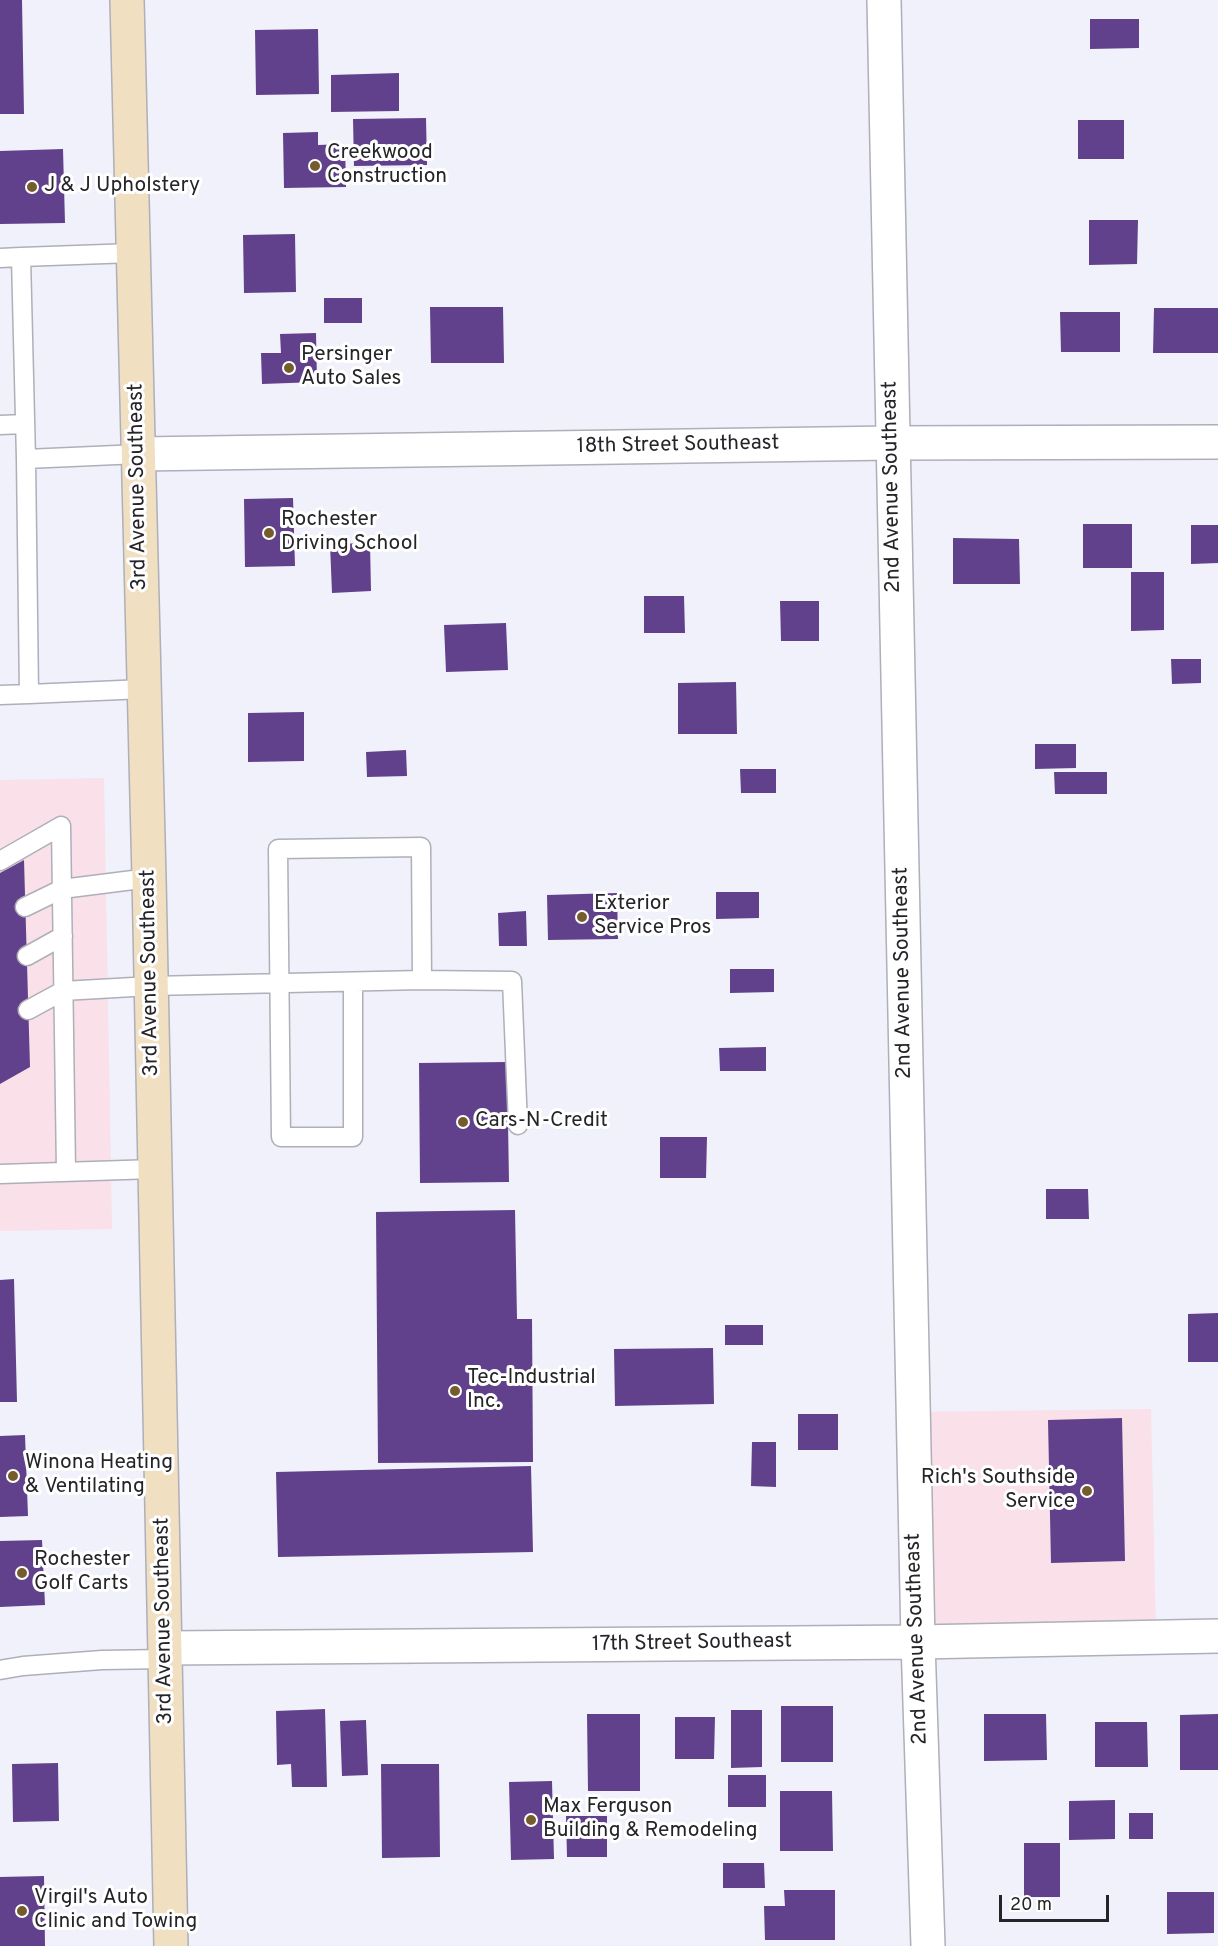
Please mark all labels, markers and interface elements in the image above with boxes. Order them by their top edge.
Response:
place label: Creekwood Construction [327,141,447,191]
marker: Creekwood Construction [308,159,322,173]
place label: J & J Upholstery [44,174,200,200]
marker: J & J Upholstery [25,180,39,194]
place label: Persinger Auto Sales [301,343,401,393]
marker: Persinger Auto Sales [282,361,296,375]
street label: 2nd Avenue Southeast [879,381,907,593]
street label: 3rd Avenue Southeast [125,383,153,591]
street label: 18th Street Southeast [577,432,779,460]
place label: Rochester Driving School [281,508,418,558]
marker: Rochester Driving School [262,526,276,540]
street label: 2nd Avenue Southeast [890,867,918,1079]
street label: 3rd Avenue Southeast [137,869,165,1077]
place label: Exterior Service Pros [594,892,711,942]
marker: Exterior Service Pros [575,910,589,924]
place label: Cars-N-Credit [475,1109,608,1135]
marker: Cars-N-Credit [456,1115,470,1129]
place label: Tec-Industrial Inc. [467,1366,596,1416]
marker: Tec-Industrial Inc. [448,1384,462,1398]
place label: Winona Heating & Ventilating [25,1451,173,1501]
place label: Rich's Southside Service [921,1466,1075,1516]
marker: Winona Heating & Ventilating [6,1469,20,1483]
marker: Rich's Southside Service [1080,1484,1094,1498]
street label: 3rd Avenue Southeast [151,1517,179,1725]
street label: 2nd Avenue Southeast [902,1533,934,1745]
place label: Rochester Golf Carts [34,1548,130,1598]
marker: Rochester Golf Carts [15,1566,29,1580]
street label: 17th Street Southeast [592,1630,792,1658]
place label: Max Ferguson Building & Remodeling [543,1795,758,1845]
marker: Max Ferguson Building & Remodeling [524,1813,538,1827]
scale bar [1002,1883,1112,1921]
place label: Virgil's Auto Clinic and Towing [34,1886,197,1936]
text: 20 m [1010,1894,1052,1917]
marker: Virgil's Auto Clinic and Towing [15,1904,29,1918]

